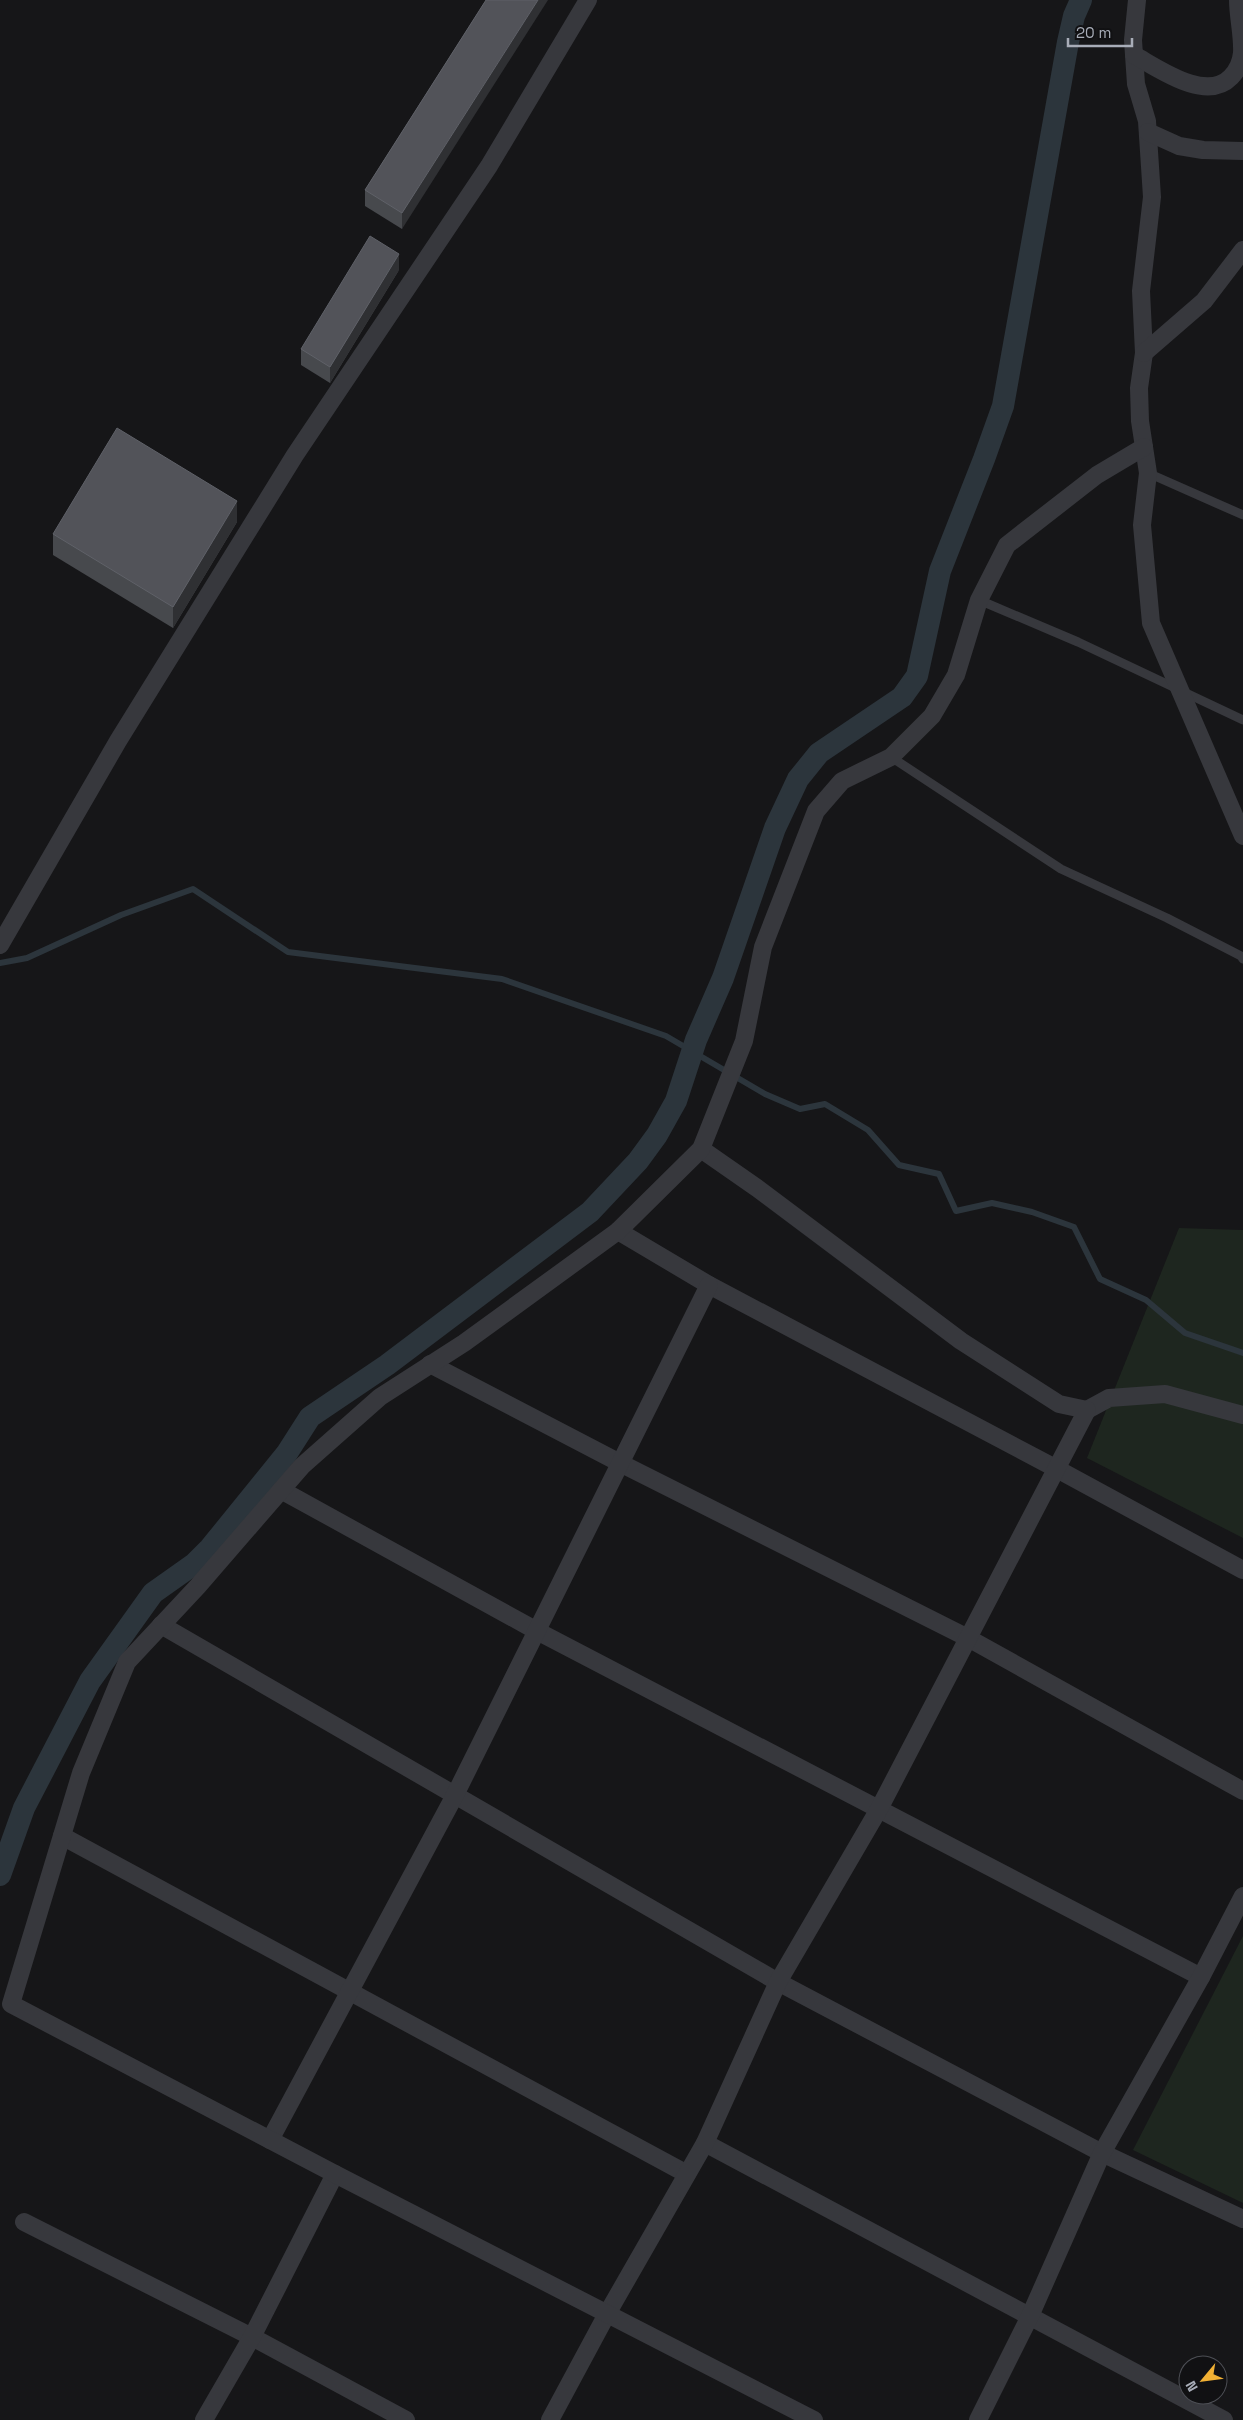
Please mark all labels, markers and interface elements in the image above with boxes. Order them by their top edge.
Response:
scale bar [1068,15,1132,47]
text: 20 m [1076,23,1111,42]
north arrow [1178,2355,1228,2405]
text: N [1181,2378,1202,2395]

